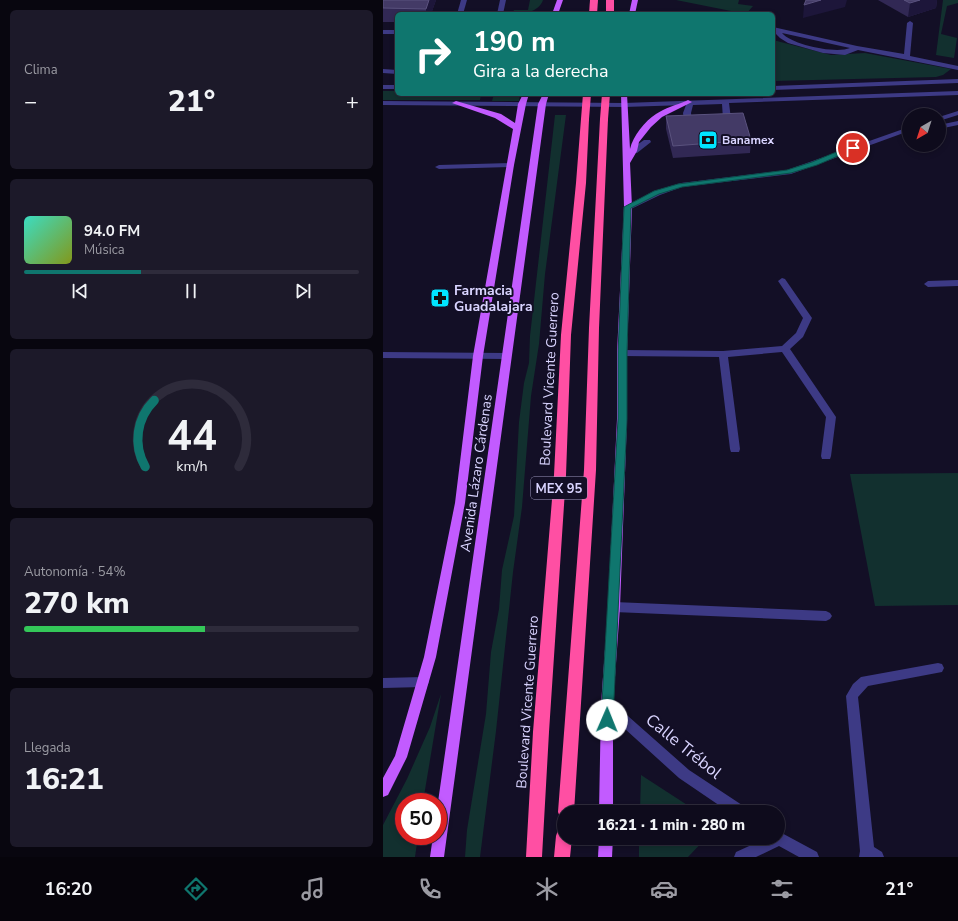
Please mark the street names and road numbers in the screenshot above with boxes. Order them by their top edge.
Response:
street label: Boulevard Vicente Guerrero [535,292,564,466]
street label: Avenida Lázaro Cárdenas [456,393,497,553]
road number: MEX 95 [531,477,587,499]
street label: Boulevard Vicente Guerrero [512,614,543,789]
street label: Calle Trébol [641,709,727,784]

